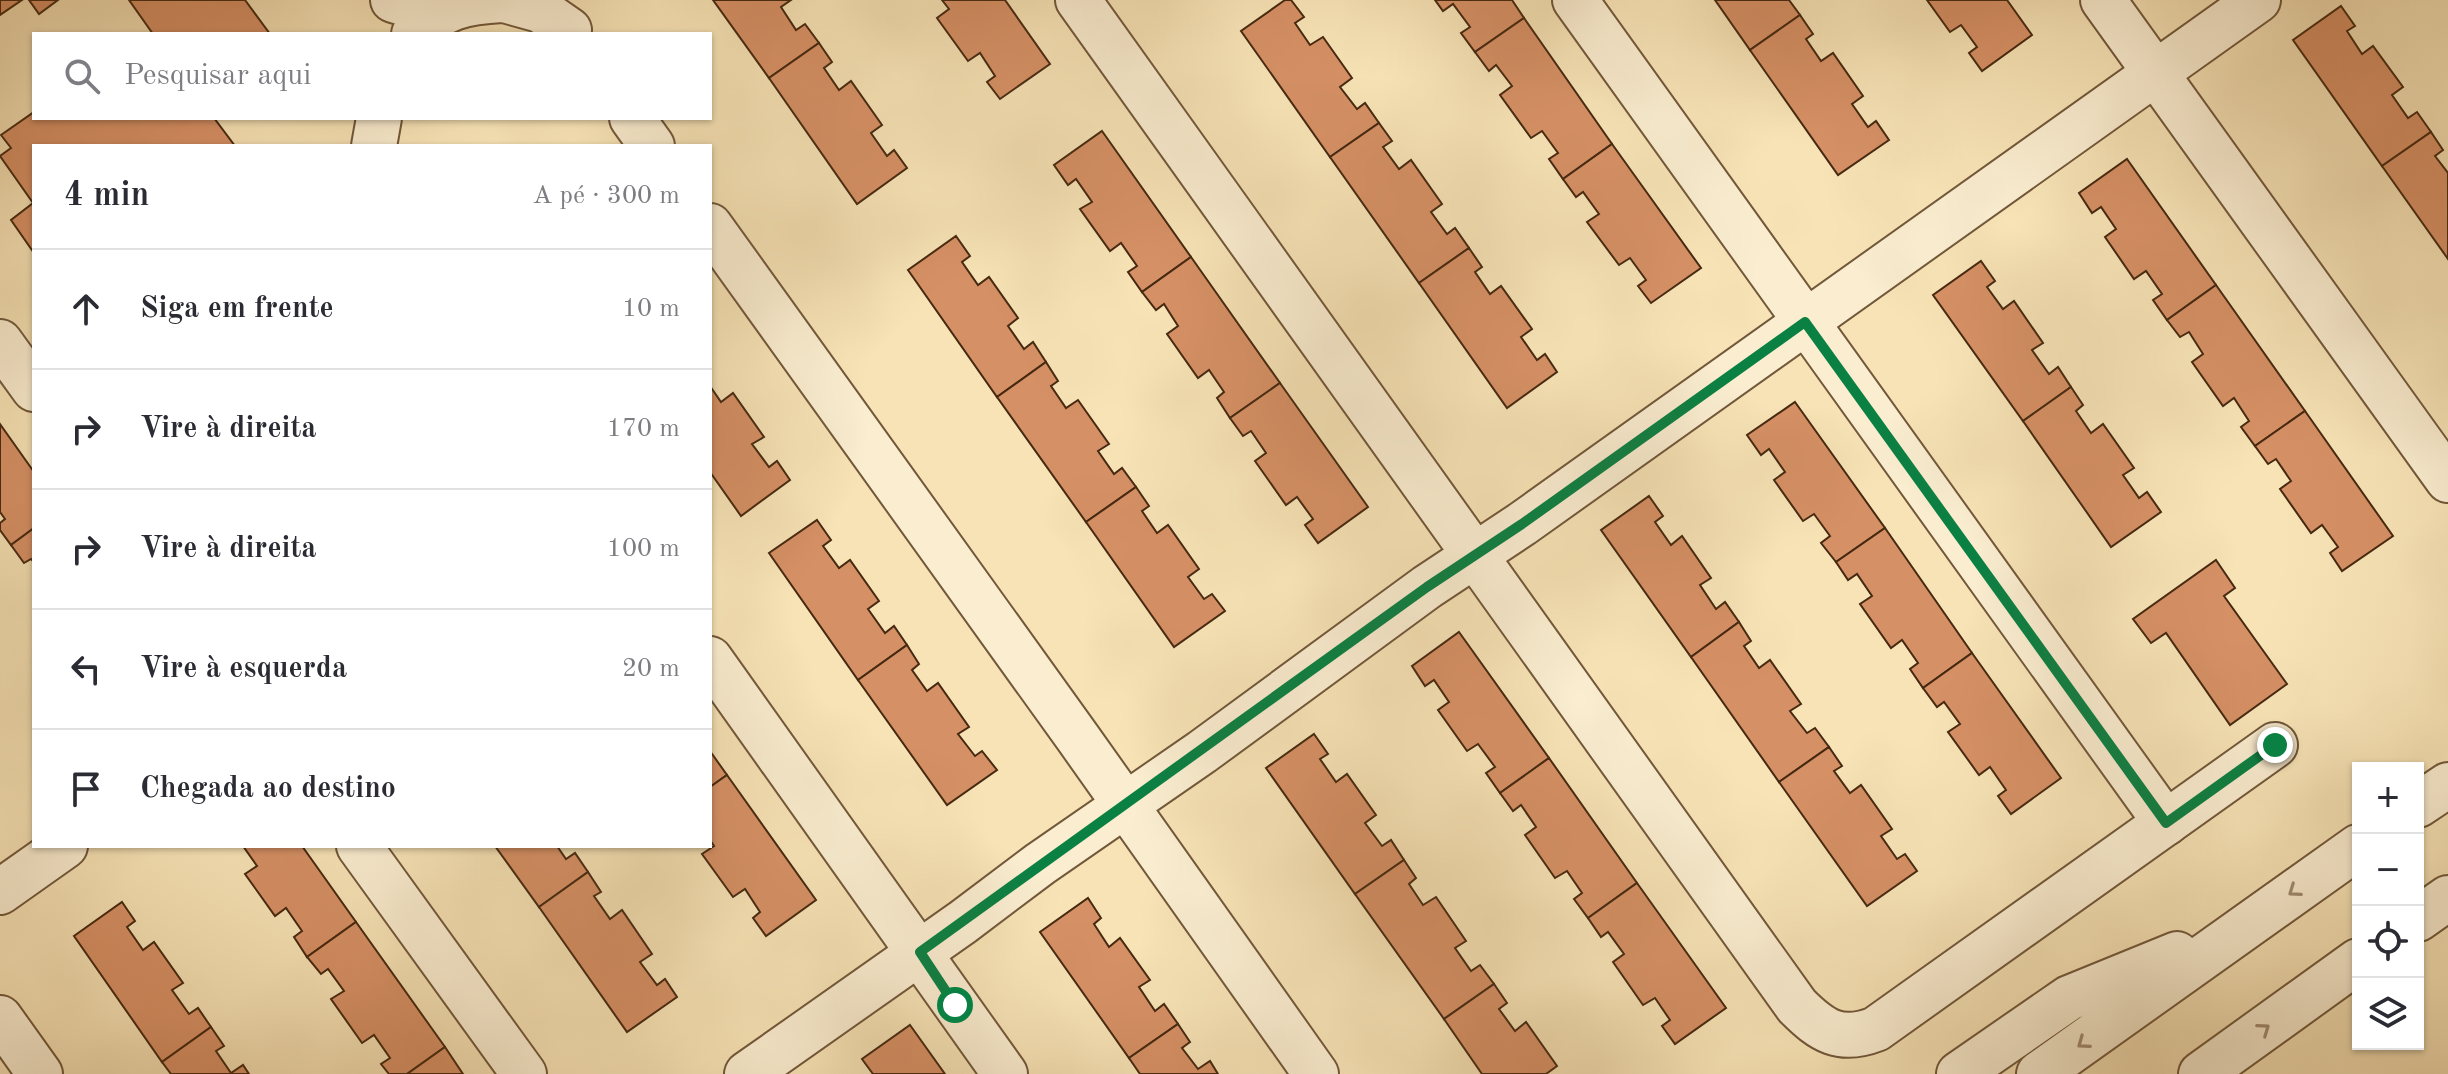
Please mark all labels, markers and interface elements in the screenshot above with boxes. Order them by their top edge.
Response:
search box [32,32,712,120]
icon: search [60,54,104,98]
text: Pesquisar aqui [124,61,311,91]
text: 4 min [64,179,149,213]
text: A pé · 300 m [532,183,680,209]
icon: ahead [64,287,108,331]
text: Siga em frente [140,294,334,324]
text: 10 m [622,296,680,322]
icon: right [64,407,108,451]
text: Vire à direita [140,414,317,444]
text: 170 m [607,416,680,442]
icon: right [64,527,108,571]
text: Vire à direita [140,534,317,564]
text: 100 m [607,536,680,562]
icon: left [64,647,108,691]
text: Vire à esquerda [140,654,347,684]
text: 20 m [622,656,680,682]
route end [2257,727,2293,763]
map controls [2352,762,2424,1050]
button: + [2352,762,2424,834]
icon: arrive [64,767,108,811]
text: Chegada ao destino [140,774,396,804]
button: − [2352,834,2424,906]
one-way arrow [2288,881,2302,896]
button: locate [2352,906,2424,978]
button: layers [2352,978,2424,1050]
route start [937,987,973,1023]
one-way arrow [2256,1024,2270,1039]
one-way arrow [2077,1033,2091,1048]

